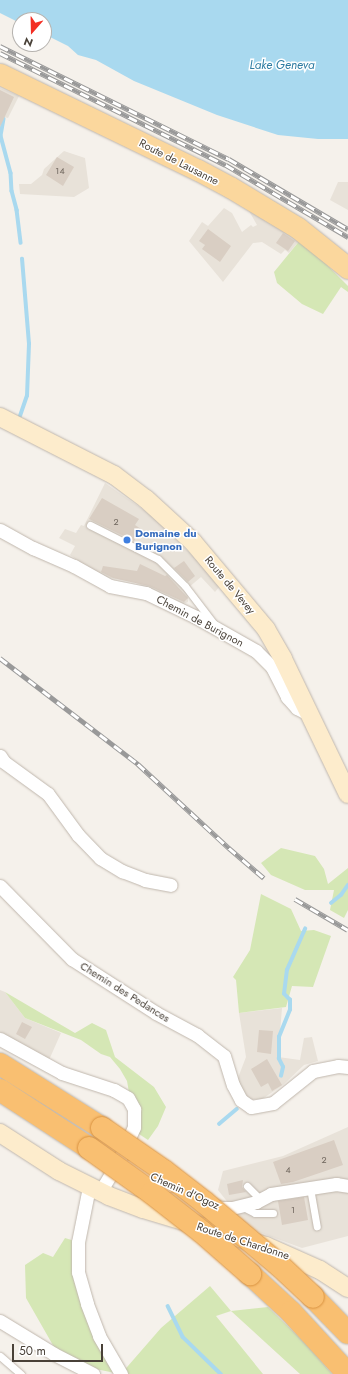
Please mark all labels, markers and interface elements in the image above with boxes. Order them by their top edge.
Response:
north arrow [12,12,52,52]
text: N [21,33,35,51]
water label: Lake Geneva [249,59,315,73]
street label: Route de Lausanne [137,136,221,188]
house number: 14 [55,166,65,176]
house number: 2 [113,517,119,527]
place label: Domaine du Burignon [135,527,197,553]
marker: Domaine du Burignon [122,535,132,545]
street label: Route de Vevey [202,553,258,617]
street label: Chemin de Burignon [154,592,246,650]
street label: Chemin des Pedances [78,959,172,1025]
house number: 2 [321,1155,327,1165]
house number: 4 [285,1165,291,1175]
street label: Chemin d'Ogoz [148,1170,222,1212]
house number: 1 [291,1205,295,1215]
street label: Route de Chardonne [195,1220,291,1262]
scale bar [14,1336,105,1362]
text: 50 m [19,1342,46,1360]

